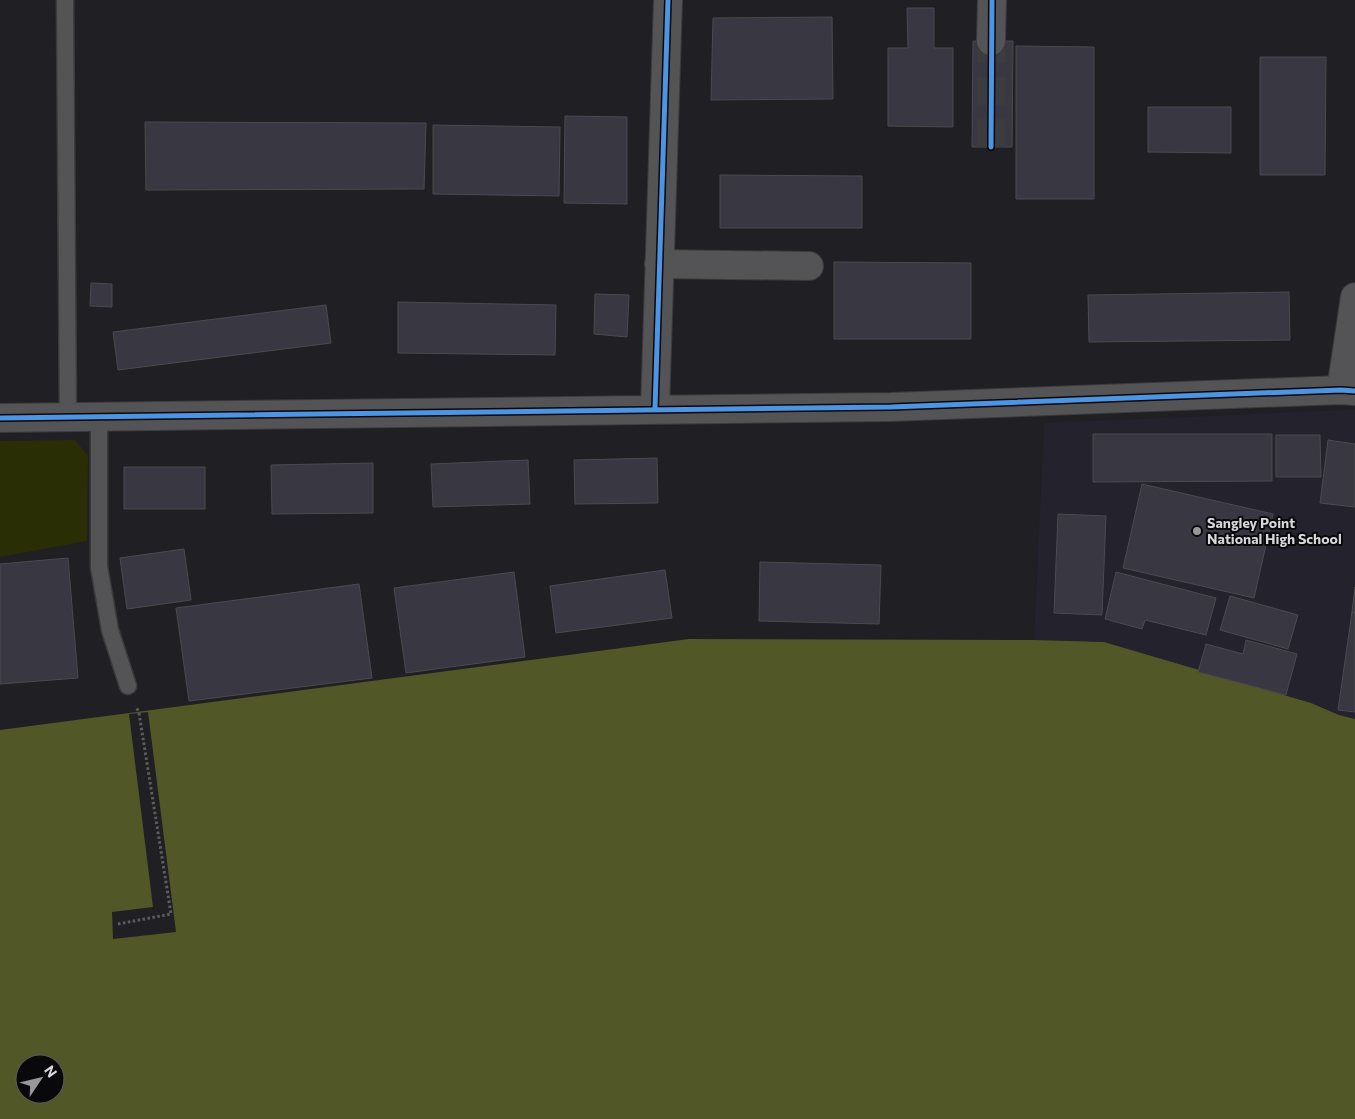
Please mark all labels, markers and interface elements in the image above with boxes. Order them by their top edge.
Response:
place label: Sangley Point National High School [1207,514,1342,547]
marker: Sangley Point National High School [1191,525,1203,537]
north arrow [15,1054,65,1104]
text: N [41,1062,61,1080]

